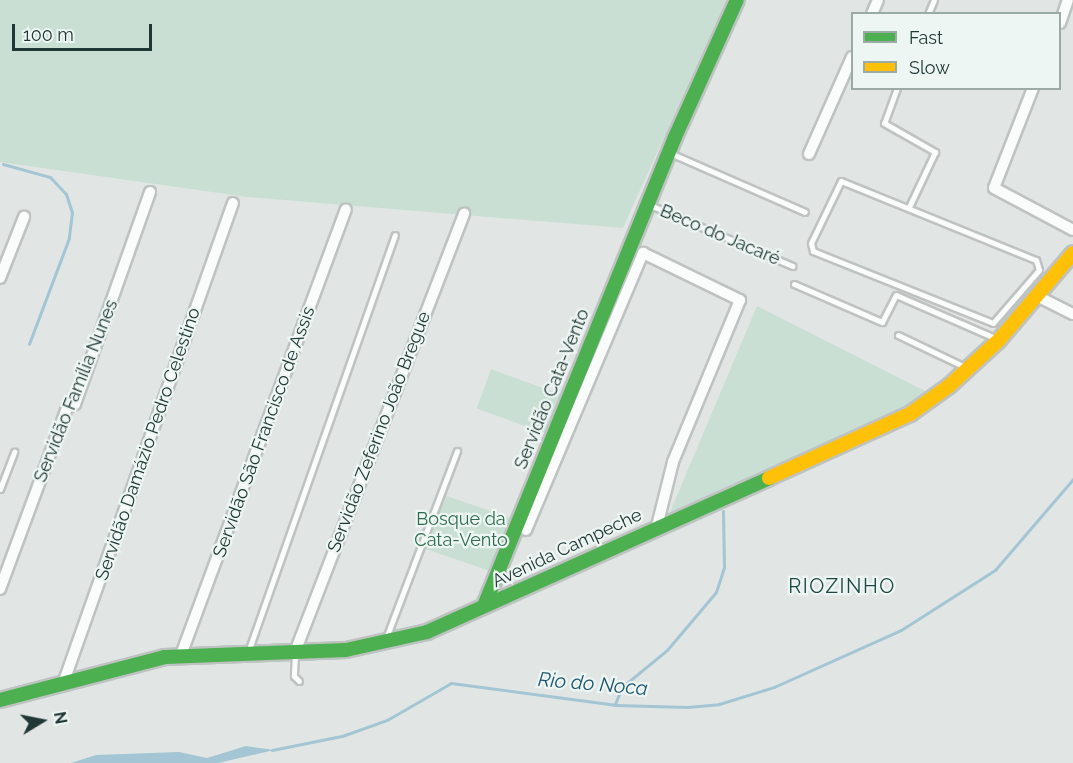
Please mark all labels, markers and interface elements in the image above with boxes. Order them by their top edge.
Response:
scale bar [15,12,154,50]
legend [851,12,1061,90]
text: 100 m [23,24,74,45]
text: Fast [909,27,943,48]
text: Slow [909,57,950,78]
street label: Beco do Jacaré [657,200,783,270]
street label: Servidão Família Nunes [29,297,123,485]
street label: Servidão São Francisco de Assis [208,303,320,561]
street label: Servidão Damázio Pedro Celestino [91,305,205,583]
street label: Servidão Cata-Vento [510,306,594,472]
street label: Servidão Zeferino João Bregue [323,308,435,556]
street label: Avenida Campeche [489,504,645,592]
park label: Bosque da Cata-Vento [414,509,508,552]
district label: RIOZINHO [788,574,896,598]
water label: Rio do Noca [537,667,649,701]
north arrow [12,691,72,751]
text: N [50,710,71,725]

